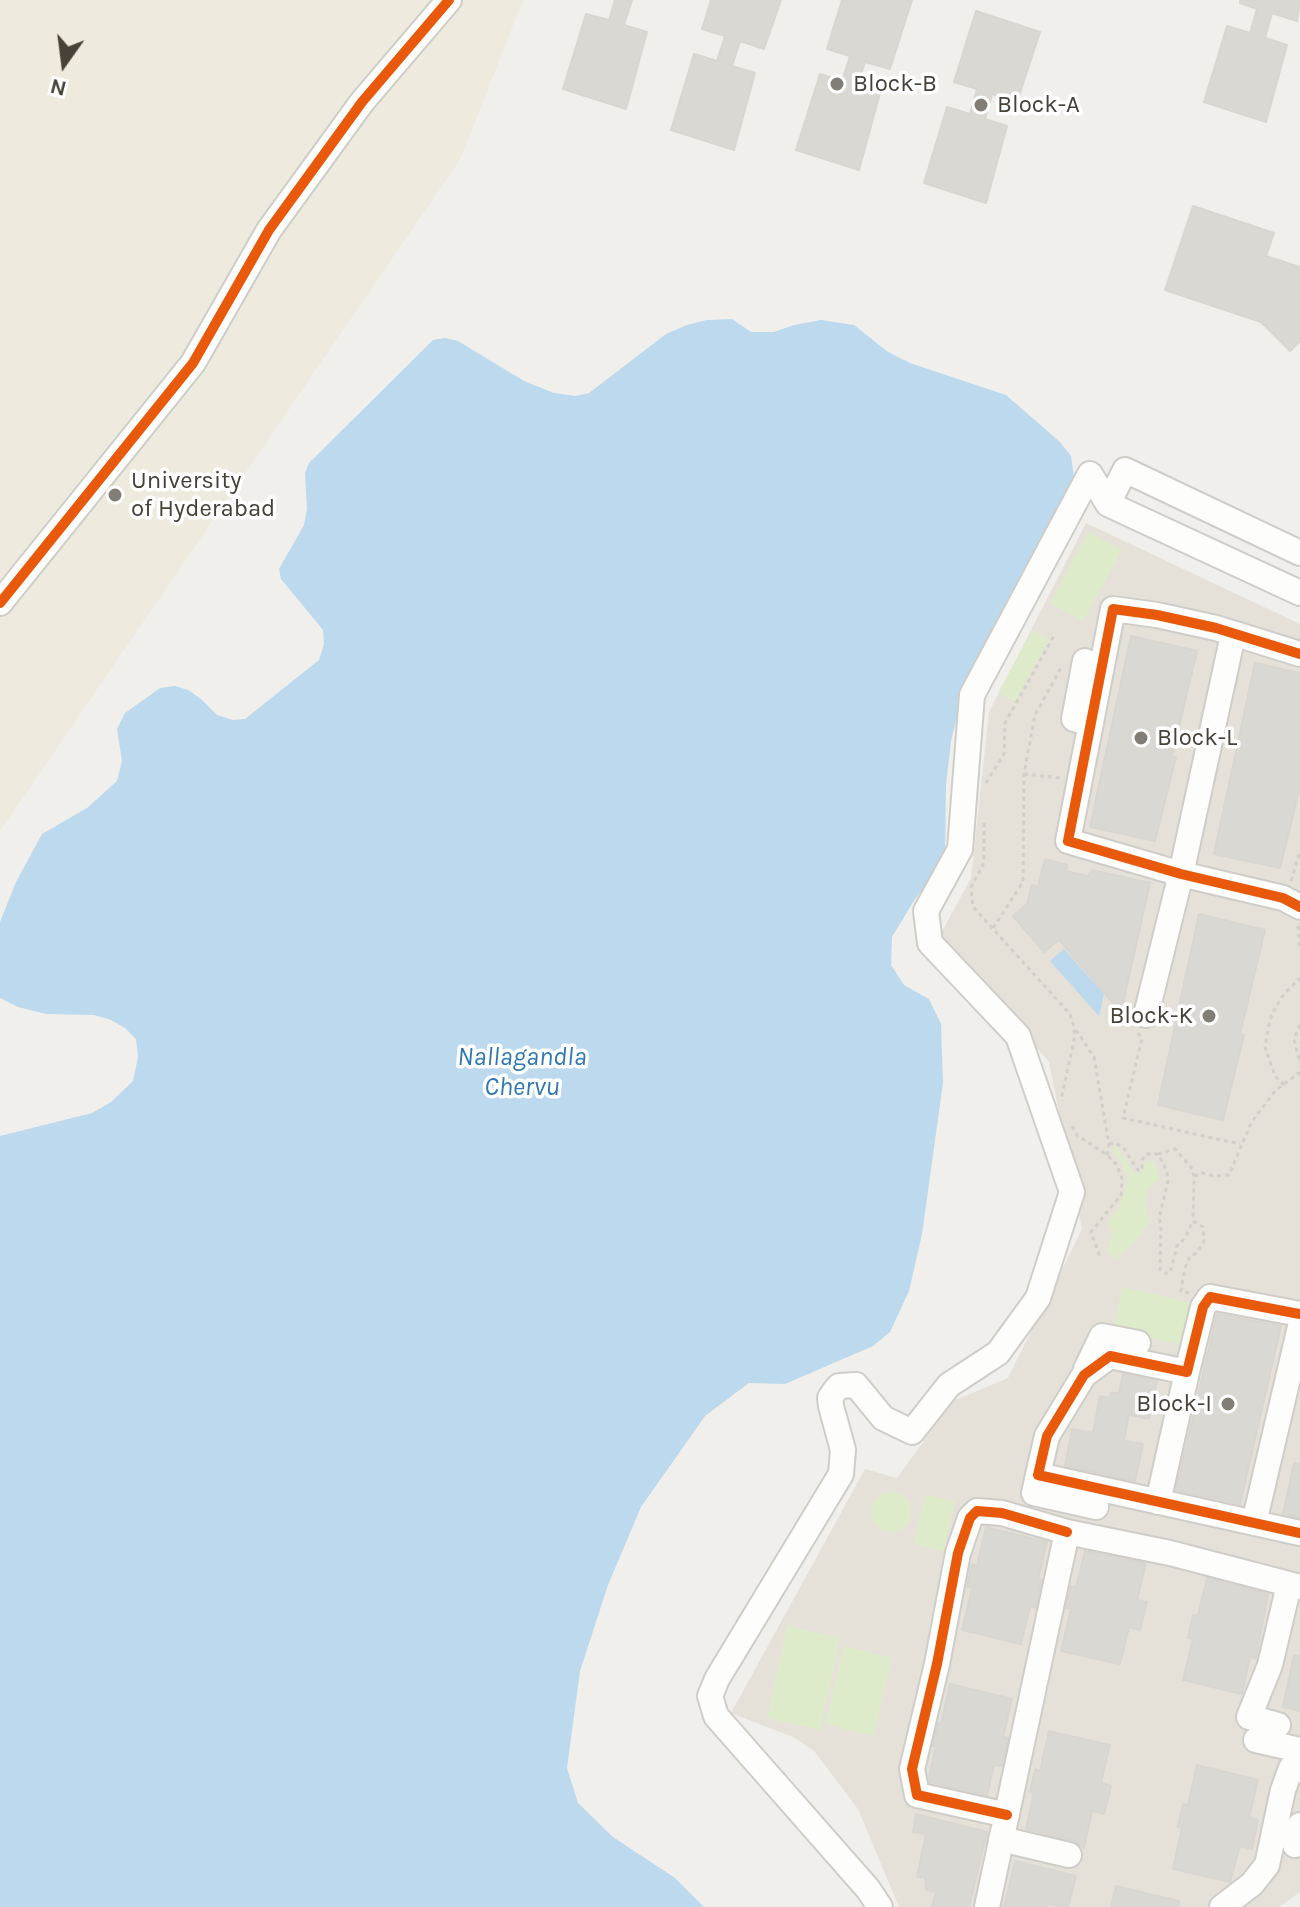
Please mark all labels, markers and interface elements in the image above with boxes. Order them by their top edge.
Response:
north arrow [24,24,104,104]
place label: Block-B [853,70,937,98]
text: N [47,73,69,102]
marker: Block-B [828,75,846,93]
place label: Block-A [997,91,1080,119]
marker: Block-A [972,96,990,114]
place label: University of Hyderabad [131,467,275,523]
marker: University of Hyderabad [106,486,124,504]
place label: Block-L [1157,724,1237,752]
marker: Block-L [1132,729,1150,747]
place label: Block-K [1109,1002,1193,1030]
marker: Block-K [1200,1007,1218,1025]
water label: Nallagandla Chervu [457,1042,587,1104]
place label: Block-I [1136,1390,1212,1418]
marker: Block-I [1219,1395,1237,1413]

